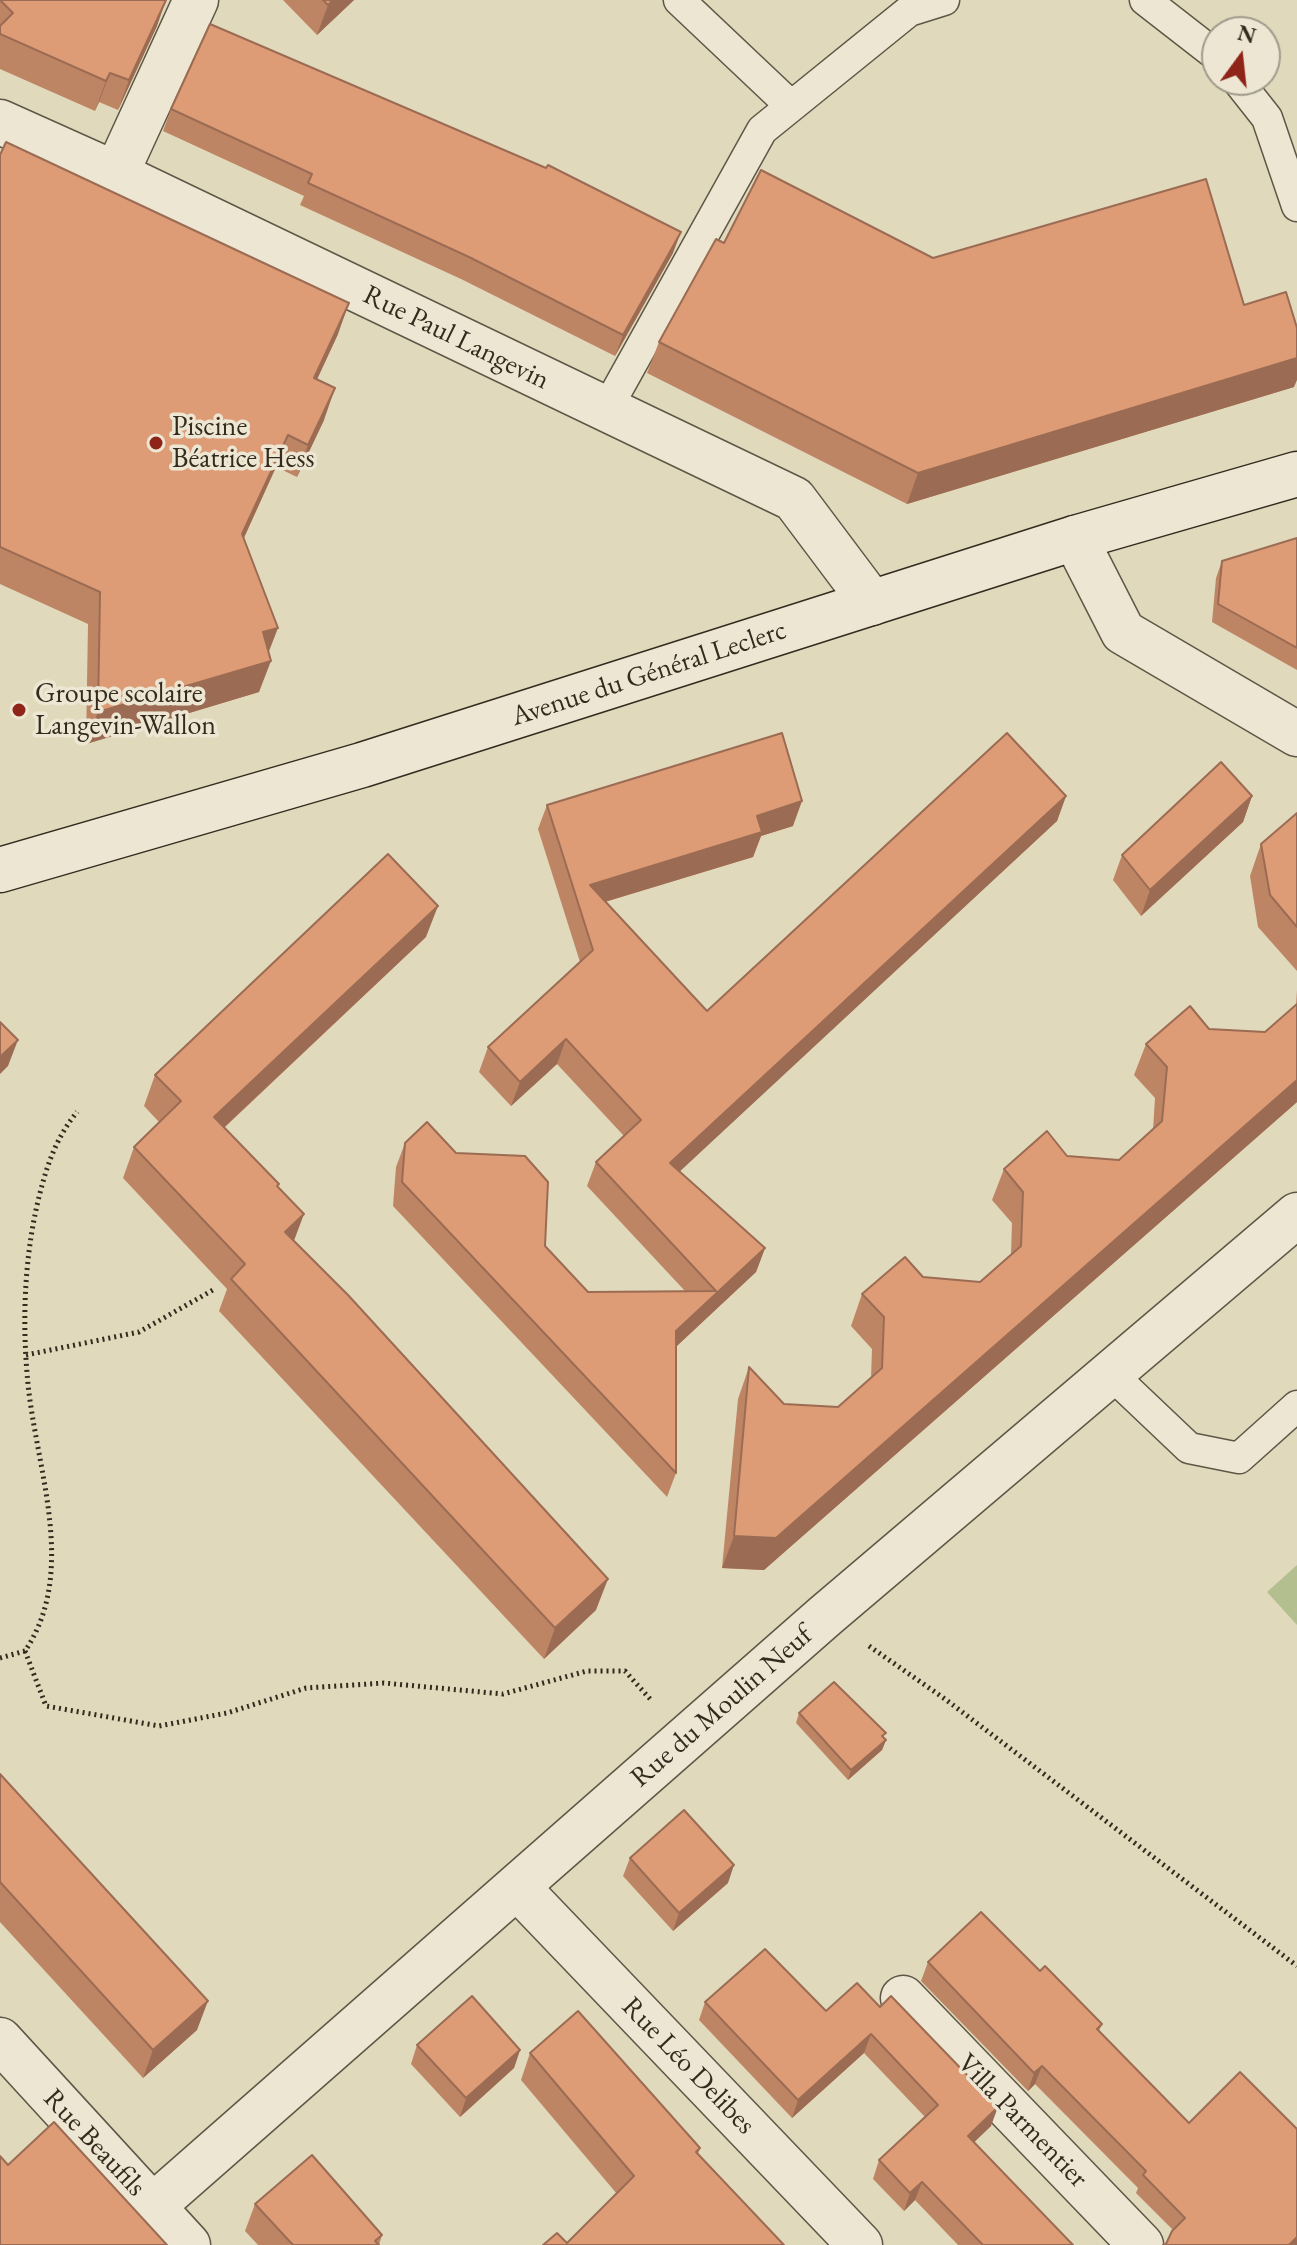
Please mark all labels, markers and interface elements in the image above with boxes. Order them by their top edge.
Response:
north arrow [1201,16,1281,96]
text: N [1234,18,1259,51]
street label: Rue Paul Langevin [357,278,555,398]
place label: Piscine Béatrice Hess [172,410,315,476]
marker: Piscine Béatrice Hess [147,434,165,452]
street label: Avenue du Général Leclerc [507,614,791,734]
place label: Groupe scolaire Langevin-Wallon [35,677,216,743]
marker: Groupe scolaire Langevin-Wallon [10,701,28,719]
street label: Rue du Moulin Neuf [624,1619,820,1795]
street label: Rue Léo Delibes [614,1990,762,2142]
street label: Villa Parmentier [950,2047,1094,2195]
street label: Rue Beaufils [36,2082,152,2204]

